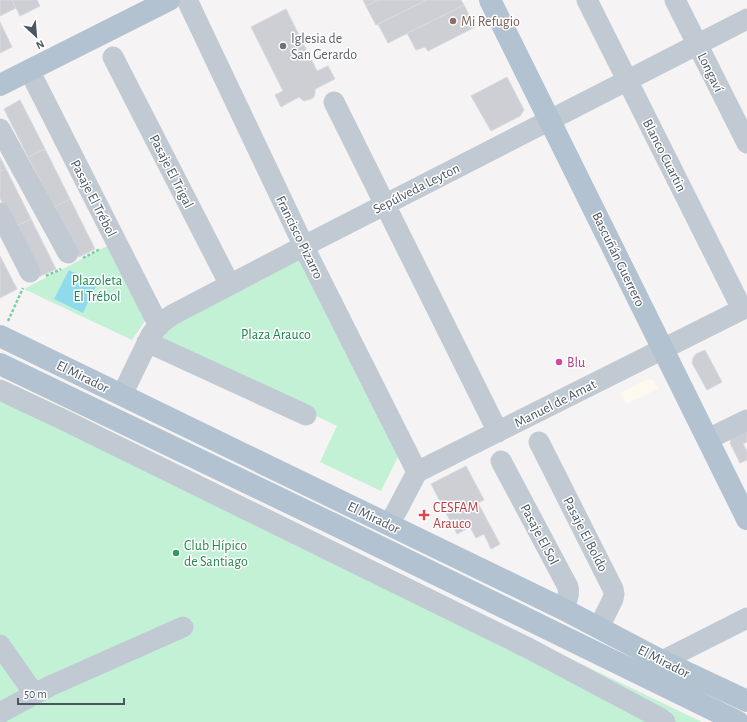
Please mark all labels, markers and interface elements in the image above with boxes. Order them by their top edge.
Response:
place label: Mi Refugio [461,15,520,29]
north arrow [16,16,56,56]
marker: Mi Refugio [448,16,458,26]
place label: Iglesia de San Gerardo [291,32,357,62]
text: N [34,38,46,51]
marker: Iglesia de San Gerardo [278,41,288,51]
street label: Longaví [695,51,726,95]
street label: Blanco Cuartin [640,117,688,194]
street label: Pasaje El Trigal [147,132,196,210]
street label: Pasaje El Trébol [68,158,119,239]
street label: Sepúlveda Leyton [371,161,462,217]
street label: Francisco Pizarro [273,194,325,281]
street label: Bascuñán Guerrero [589,210,647,309]
park label: Plazoleta El Trébol [72,274,123,304]
park label: Plaza Arauco [241,328,311,342]
place label: Blu [567,356,585,370]
marker: Blu [554,357,564,367]
street label: El Mirador [54,358,111,396]
street label: Manuel de Amat [512,377,599,431]
street label: Pasaje El Boldo [560,495,610,574]
street label: El Mirador [345,499,402,537]
place label: CESFAM Arauco [433,501,479,531]
street label: Pasaje El Sol [517,502,561,567]
marker: CESFAM Arauco [418,509,430,521]
place label: Club Hípico de Santiago [184,539,248,569]
marker: Club Hípico de Santiago [171,548,181,558]
street label: El Mirador [635,643,692,681]
scale bar [18,680,124,706]
text: 50 m [24,688,47,700]

